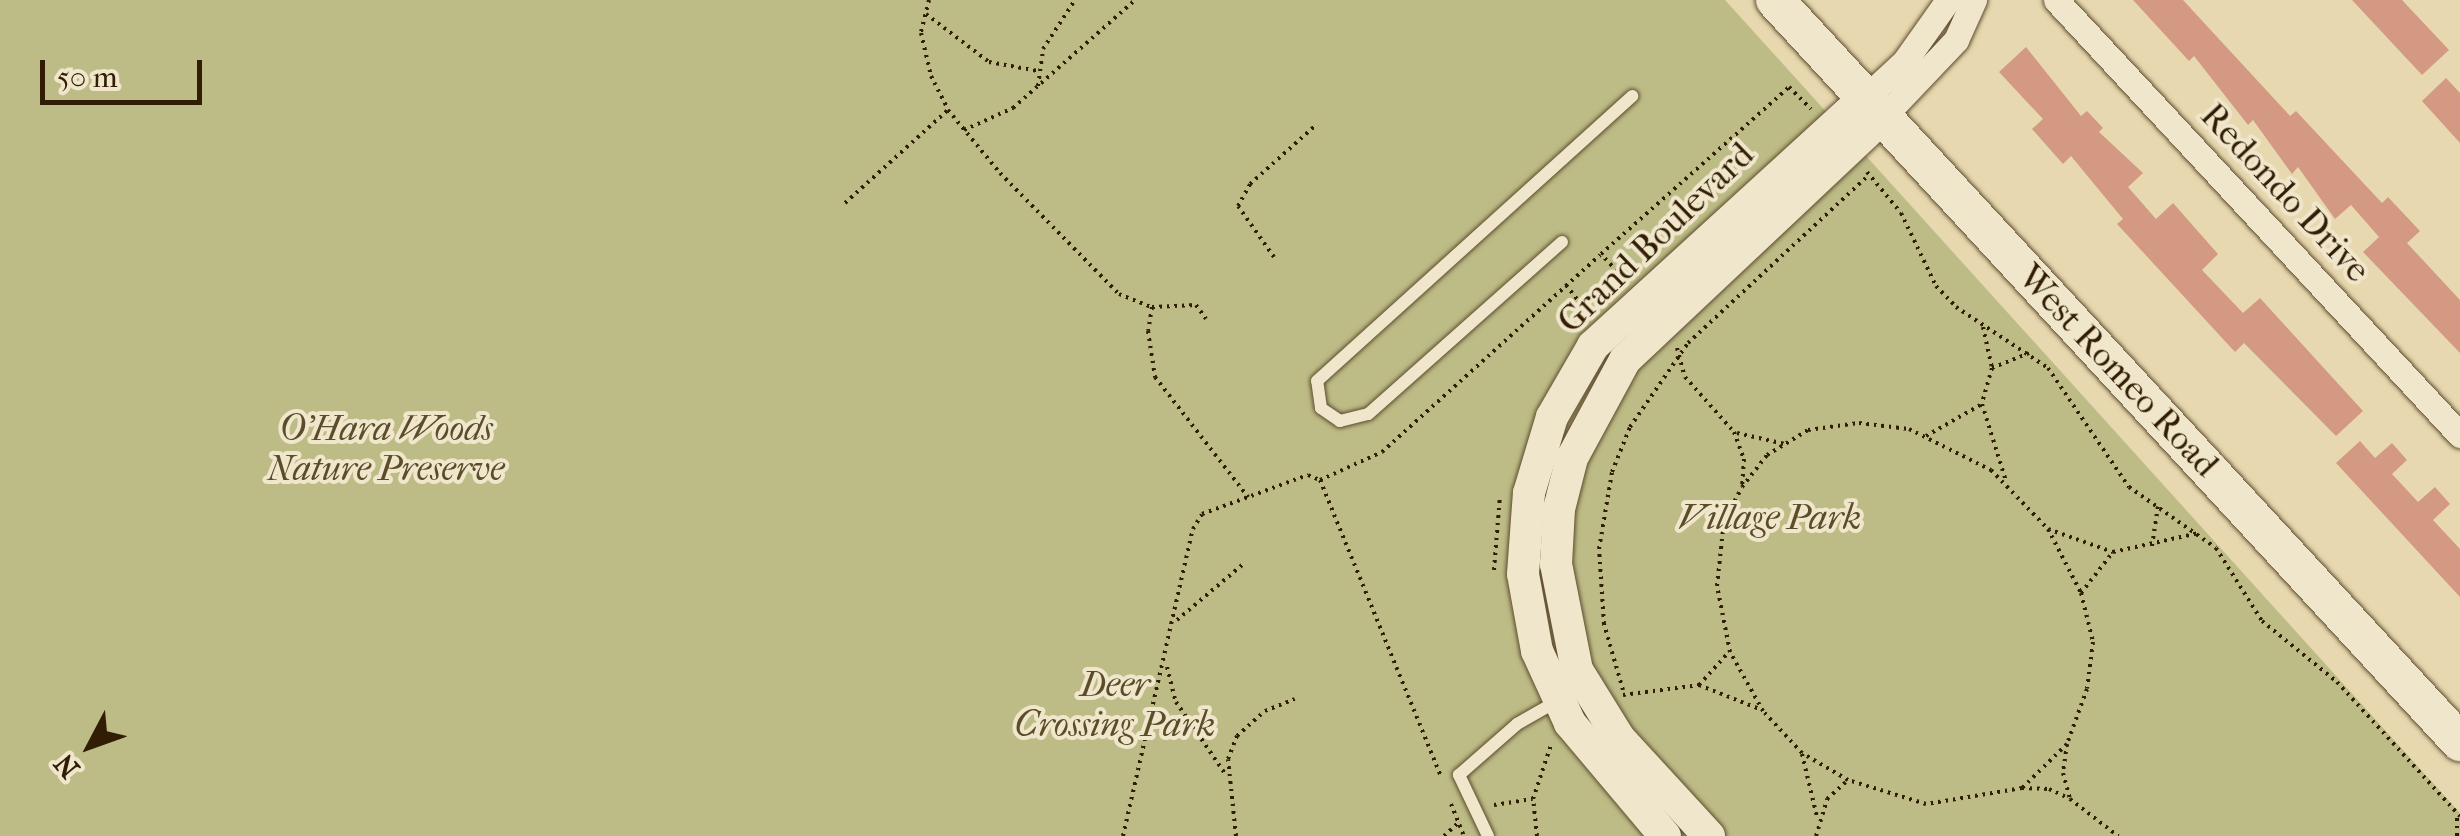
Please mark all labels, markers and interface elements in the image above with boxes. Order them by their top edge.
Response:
scale bar [45,40,208,102]
text: 50 m [57,60,118,95]
street label: Redondo Drive [2192,95,2378,291]
street label: Grand Boulevard [1549,134,1763,342]
street label: West Romeo Road [2009,256,2227,486]
park label: O'Hara Woods Nature Preserve [268,408,504,490]
park label: Village Park [1679,497,1861,539]
park label: Deer Crossing Park [1015,664,1215,746]
north arrow [40,696,140,796]
text: N [48,747,86,785]

